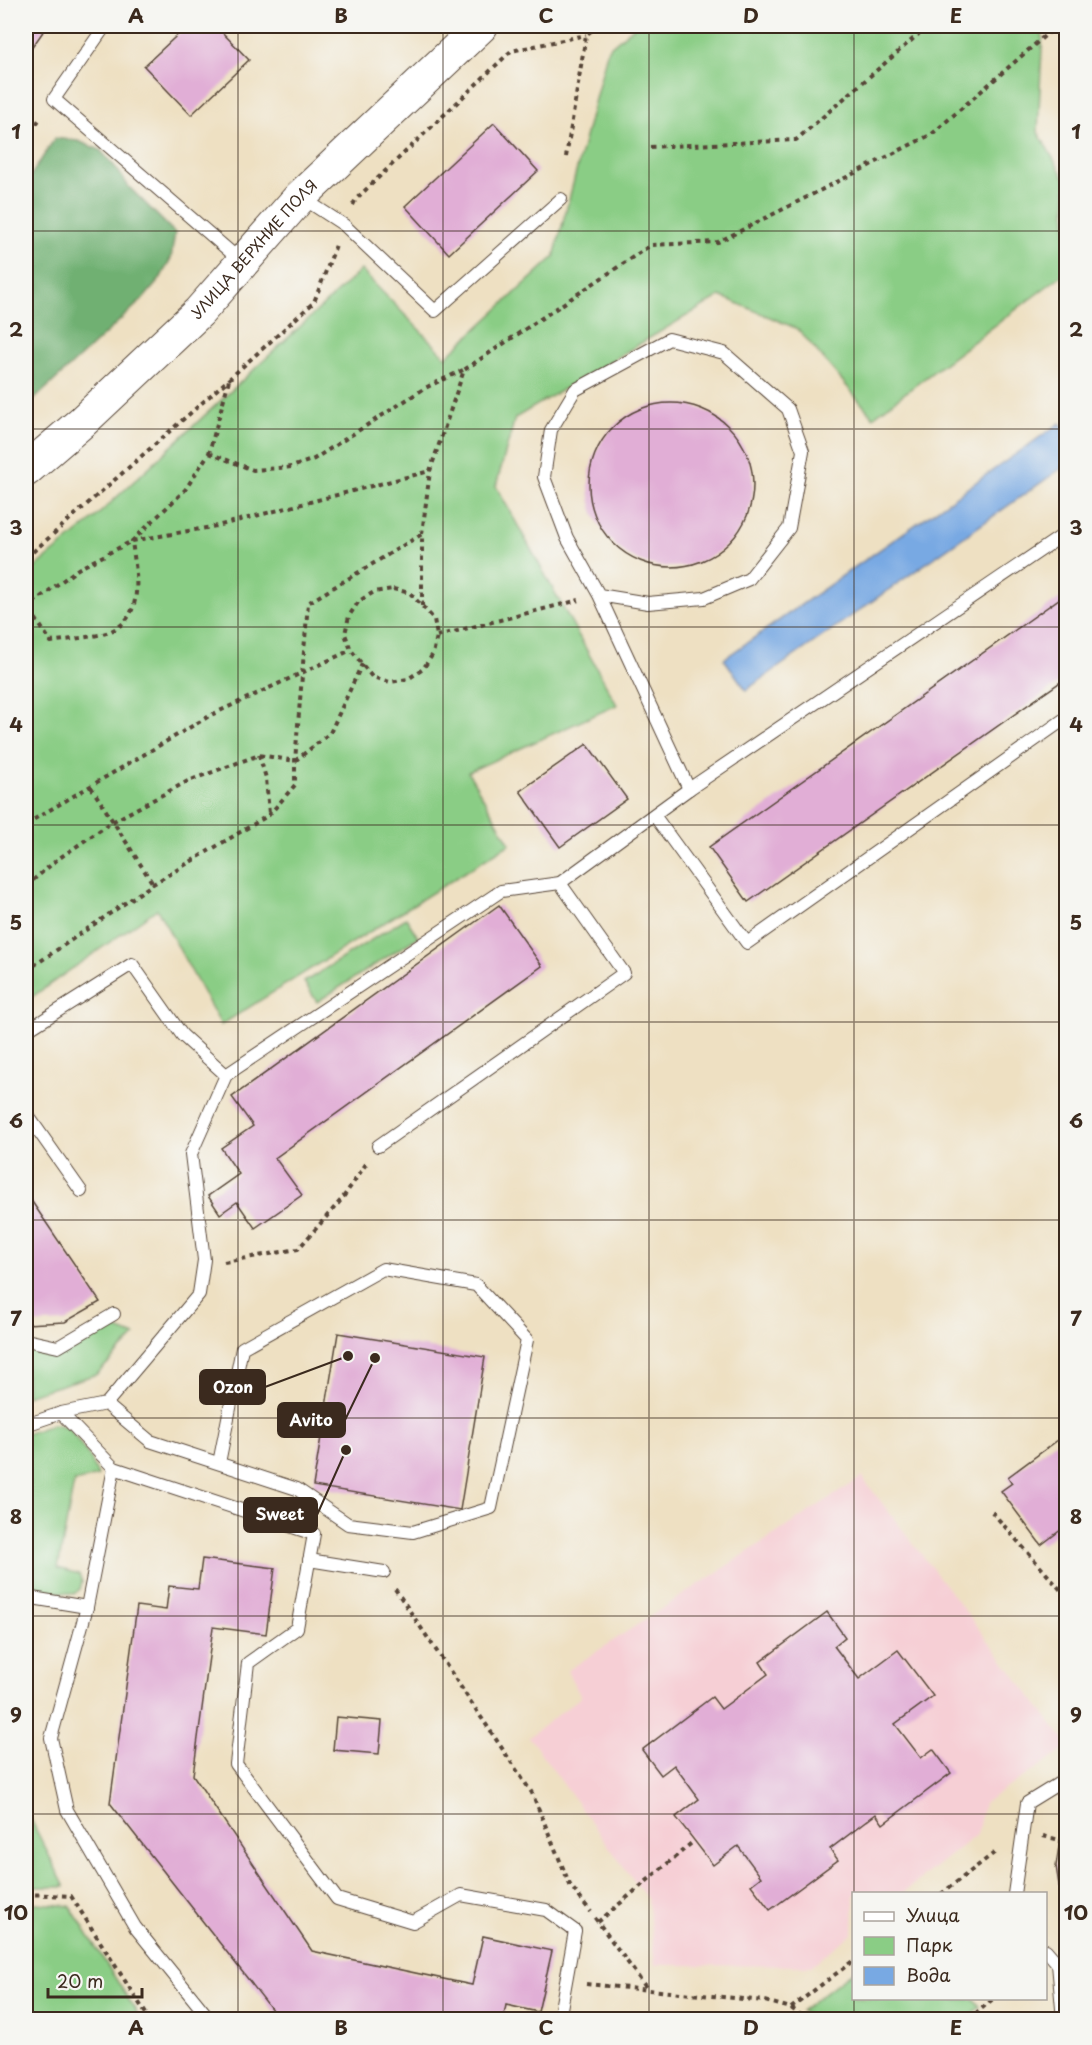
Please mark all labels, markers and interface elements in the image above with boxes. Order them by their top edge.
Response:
text: A [128,0,144,30]
text: B [334,0,348,30]
text: C [538,0,554,30]
text: D [743,0,759,30]
text: E [950,0,962,30]
text: 1 [11,116,21,146]
text: 1 [1071,116,1081,146]
street label: УЛИЦА ВЕРХНИЕ ПОЛЯ [186,173,322,324]
text: 2 [9,314,23,344]
text: 2 [1069,314,1083,344]
text: 3 [9,512,23,542]
text: 3 [1069,512,1083,542]
text: 4 [9,709,23,739]
text: 4 [1069,709,1083,739]
text: 5 [10,907,22,937]
text: 5 [1070,907,1082,937]
text: 6 [9,1105,23,1135]
text: 6 [1069,1105,1083,1135]
text: 7 [10,1303,22,1333]
text: 7 [1070,1303,1082,1333]
callout: Ozon [200,1370,265,1404]
text: Ozon [213,1374,253,1398]
callout: Avito [278,1403,345,1437]
text: Avito [289,1407,333,1431]
callout: Sweet [244,1498,317,1532]
text: 8 [10,1501,22,1531]
text: Sweet [255,1501,305,1525]
text: 8 [1070,1501,1082,1531]
text: 9 [10,1699,22,1729]
text: 9 [1070,1699,1082,1729]
legend [852,1892,1047,2000]
text: 10 [4,1897,28,1927]
text: 10 [1064,1897,1088,1927]
text: Улица [906,1901,960,1928]
text: Парк [906,1931,953,1958]
scale bar [48,1961,142,1999]
text: Вода [906,1961,951,1988]
text: 20 m [57,1967,103,1994]
text: A [128,2012,144,2042]
text: B [334,2012,348,2042]
text: C [538,2012,554,2042]
text: D [743,2012,759,2042]
text: E [950,2012,962,2042]

